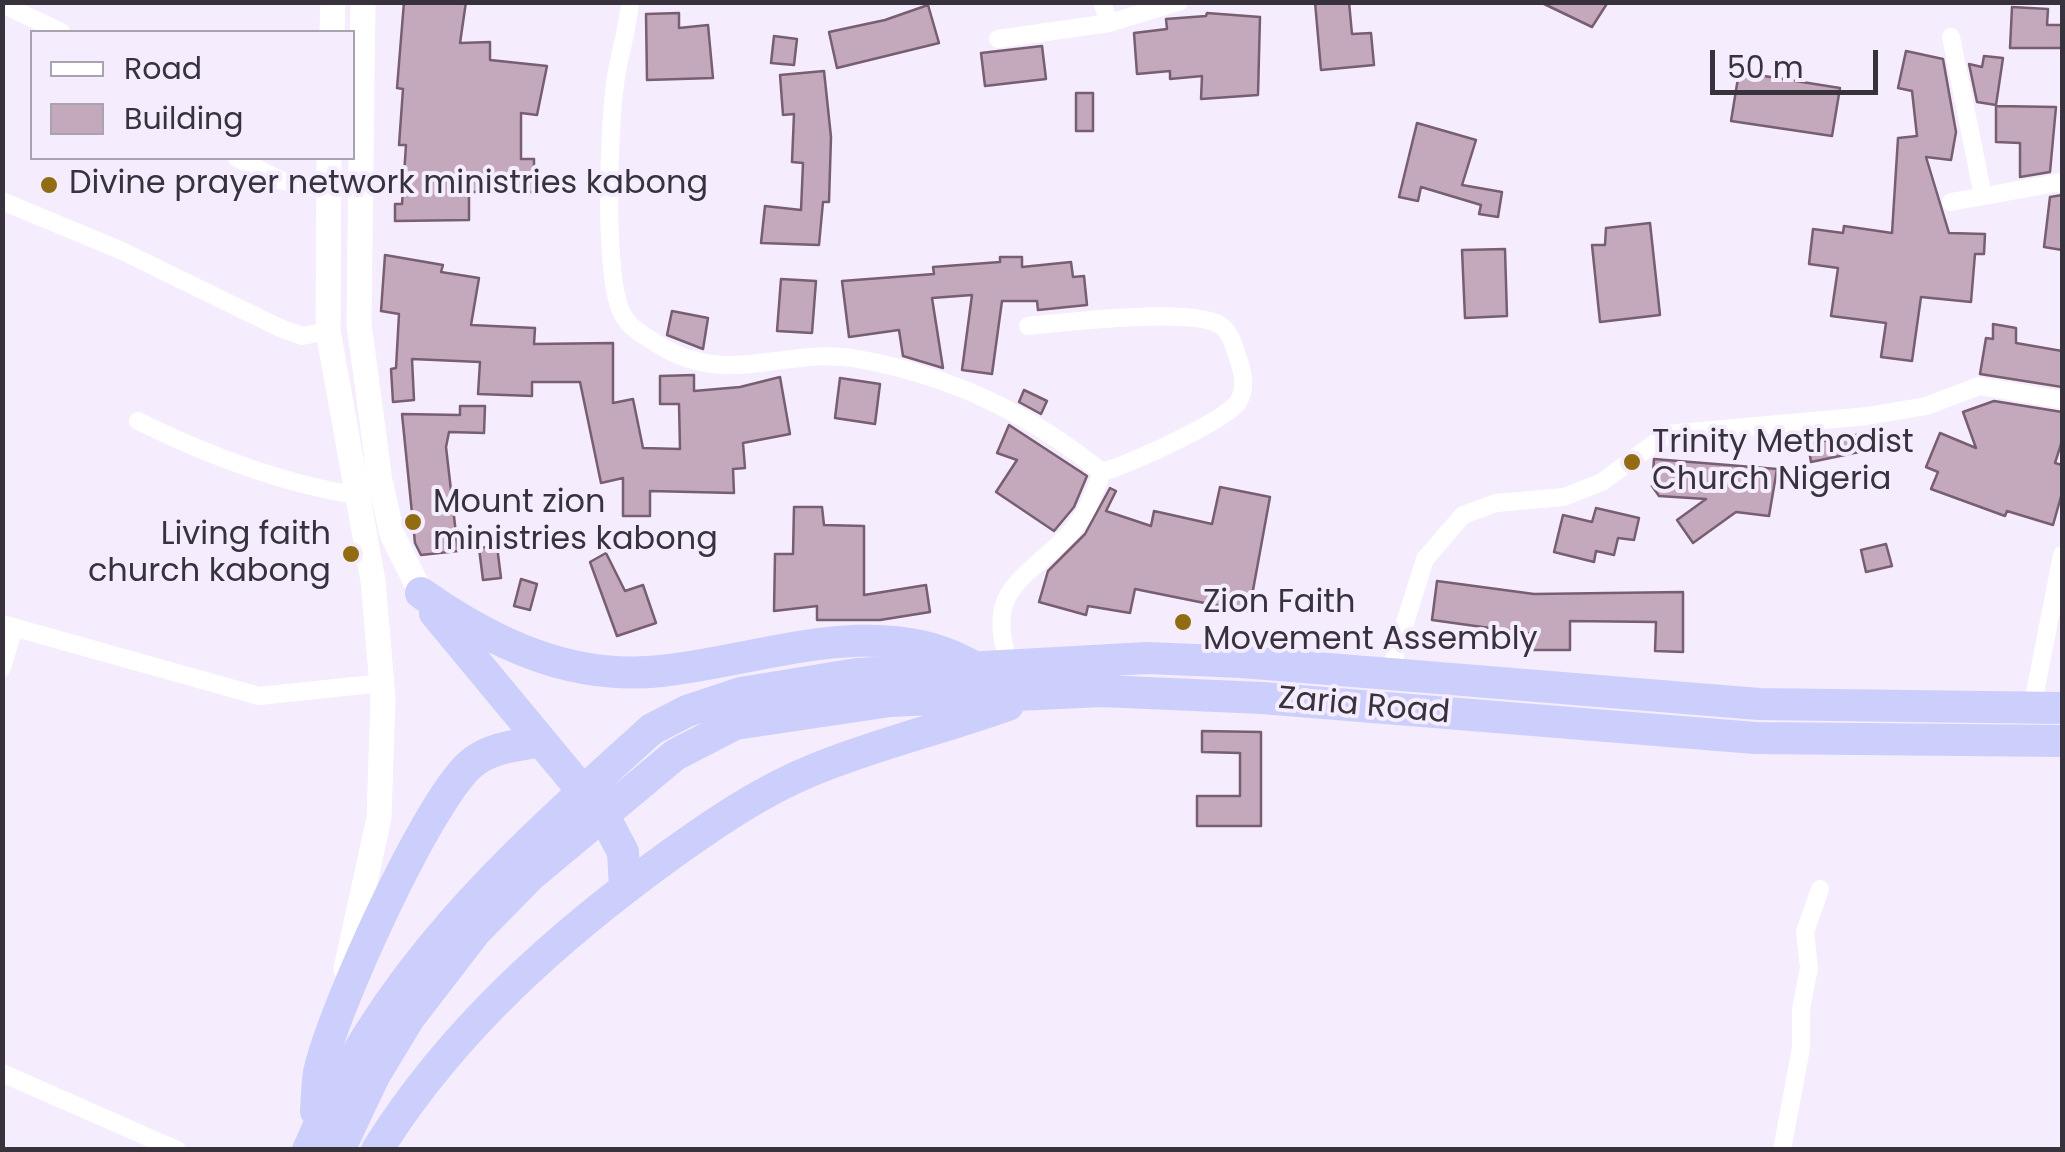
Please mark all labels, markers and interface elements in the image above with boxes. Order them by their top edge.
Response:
legend [30,30,355,160]
scale bar [1715,30,1882,92]
text: 50 m [1727,46,1804,89]
text: Road [124,47,202,90]
text: Building [124,97,244,140]
place label: Divine prayer network ministries kabong [69,166,708,204]
marker: Divine prayer network ministries kabong [38,174,60,196]
place label: Trinity Methodist Church Nigeria [1652,425,1914,500]
marker: Trinity Methodist Church Nigeria [1621,451,1643,473]
place label: Mount zion ministries kabong [433,485,718,560]
marker: Mount zion ministries kabong [402,511,424,533]
place label: Living faith church kabong [88,517,331,592]
marker: Living faith church kabong [340,543,362,565]
place label: Zion Faith Movement Assembly [1203,585,1538,660]
marker: Zion Faith Movement Assembly [1172,611,1194,633]
street label: Zaria Road [1277,680,1451,734]

